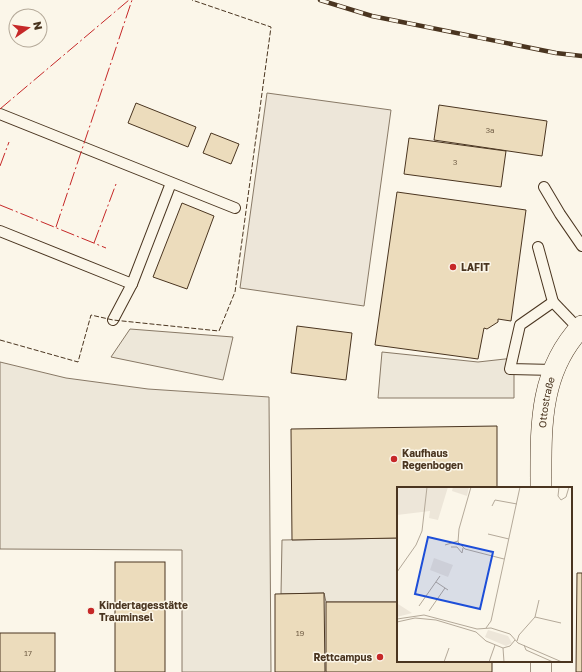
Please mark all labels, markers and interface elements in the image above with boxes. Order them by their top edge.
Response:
north arrow [8,8,48,48]
text: N [31,20,46,31]
house number: 3a [485,125,495,135]
house number: 3 [453,157,458,167]
place label: LAFIT [461,261,490,273]
marker: LAFIT [448,262,458,272]
street label: Ottostraße [536,375,557,428]
place label: Kaufhaus Regenbogen [402,447,463,471]
marker: Kaufhaus Regenbogen [389,454,399,464]
inset map [397,487,572,662]
place label: Kindertagesstätte Trauminsel [99,599,188,623]
marker: Kindertagesstätte Trauminsel [86,606,96,616]
house number: 19 [296,628,305,638]
house number: 17 [24,648,32,658]
place label: Rettcampus [313,651,372,663]
marker: Rettcampus [375,652,385,662]

